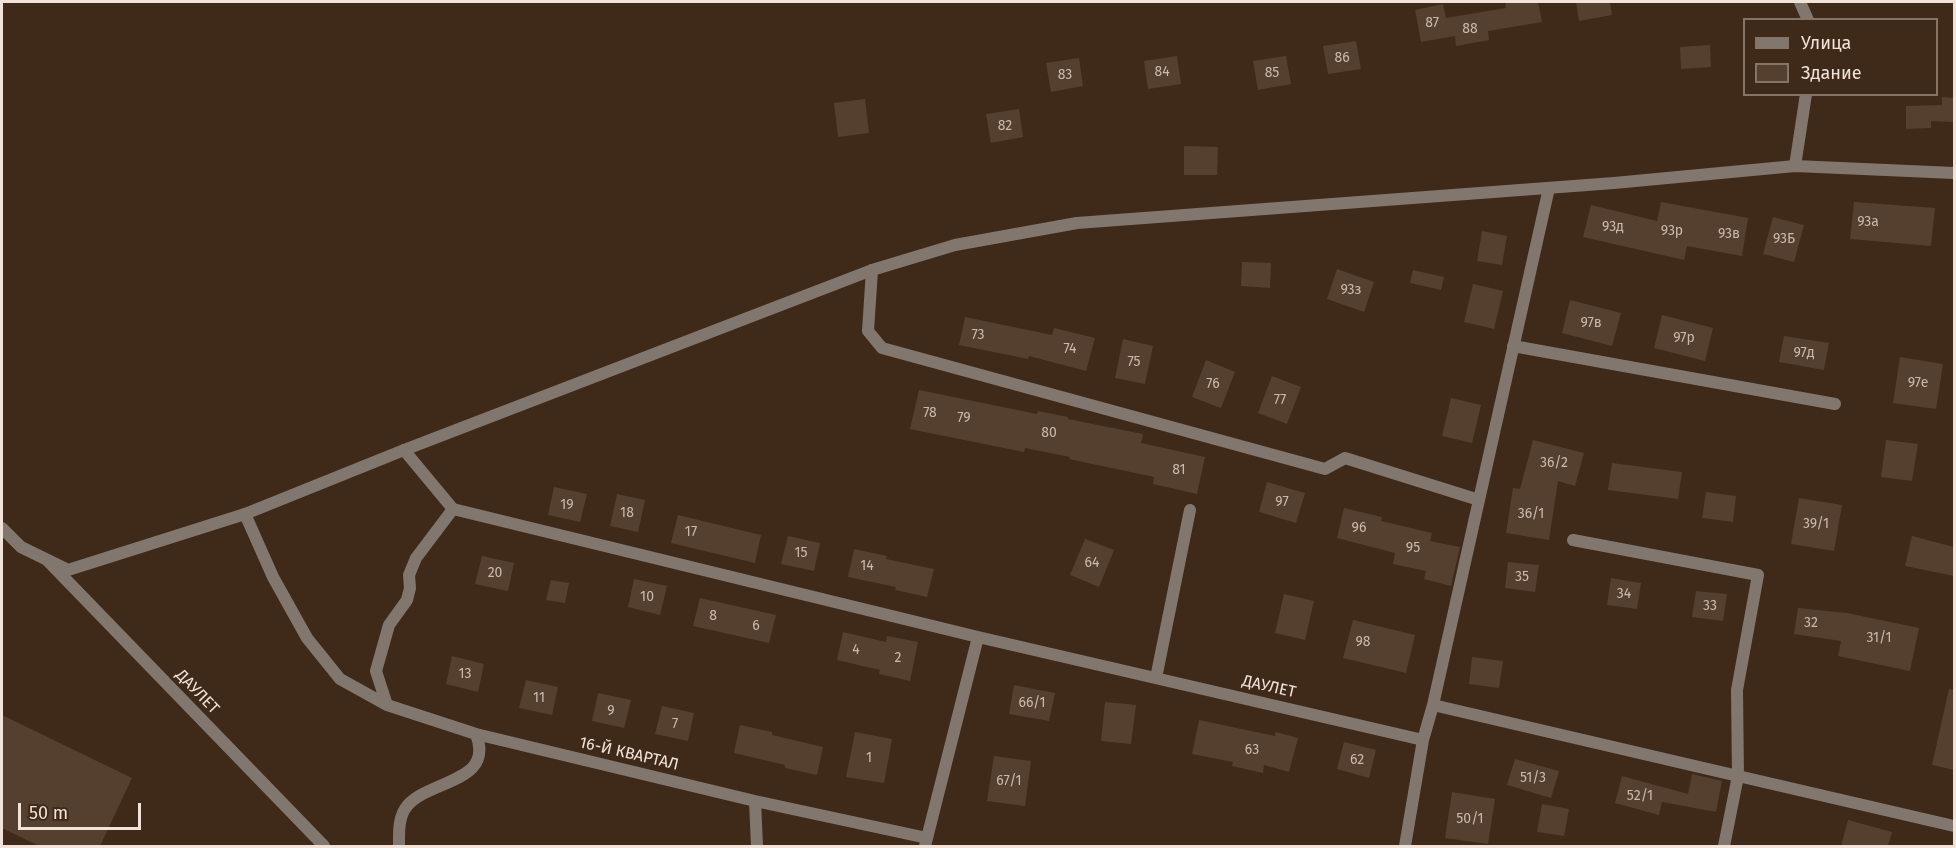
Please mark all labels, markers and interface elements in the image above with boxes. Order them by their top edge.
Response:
house number: 87 [1425,15,1439,31]
legend [1743,18,1938,96]
house number: 88 [1462,21,1478,37]
text: Улица [1801,32,1851,54]
house number: 86 [1334,50,1350,66]
text: Здание [1801,62,1862,84]
house number: 84 [1154,64,1170,80]
house number: 85 [1265,65,1279,81]
house number: 83 [1058,67,1072,83]
house number: 82 [998,118,1012,134]
house number: 93а [1857,214,1879,230]
house number: 93д [1602,219,1624,235]
house number: 93р [1661,223,1683,239]
house number: 93в [1718,226,1740,242]
house number: 93Б [1773,231,1795,247]
house number: 93з [1340,282,1362,298]
house number: 97в [1580,315,1602,331]
house number: 73 [971,327,985,343]
house number: 97р [1673,330,1695,346]
house number: 74 [1063,341,1077,357]
house number: 97д [1793,345,1815,361]
house number: 75 [1127,354,1141,370]
house number: 97е [1908,375,1928,391]
house number: 76 [1206,376,1220,392]
house number: 77 [1274,392,1286,408]
house number: 78 [923,405,937,421]
house number: 79 [957,410,971,426]
house number: 80 [1041,425,1057,441]
house number: 36/2 [1540,455,1568,471]
house number: 81 [1172,462,1186,478]
house number: 97 [1275,494,1289,510]
house number: 19 [560,497,574,513]
house number: 18 [620,505,634,521]
house number: 36/1 [1518,506,1544,522]
house number: 39/1 [1803,516,1829,532]
house number: 96 [1352,520,1366,536]
house number: 17 [685,524,697,540]
house number: 95 [1406,540,1420,556]
house number: 15 [794,545,808,561]
house number: 64 [1085,555,1099,571]
house number: 14 [860,558,874,574]
house number: 20 [488,565,502,581]
house number: 35 [1515,569,1529,585]
house number: 34 [1617,586,1631,602]
house number: 10 [640,589,654,605]
house number: 33 [1703,598,1717,614]
house number: 8 [709,608,717,624]
house number: 32 [1804,615,1818,631]
house number: 6 [752,618,760,634]
house number: 31/1 [1866,630,1892,646]
house number: 98 [1355,634,1371,650]
house number: 4 [852,642,860,658]
house number: 2 [895,650,901,666]
street label: ДАУЛЕТ [171,666,223,718]
house number: 13 [458,666,472,682]
street label: ДАУЛЕТ [1240,672,1298,702]
house number: 11 [533,690,545,706]
house number: 66/1 [1018,695,1046,711]
house number: 9 [607,703,615,719]
house number: 7 [672,716,678,732]
street label: 16-Й КВАРТАЛ [577,733,681,775]
house number: 63 [1245,742,1259,758]
house number: 1 [866,750,872,766]
house number: 62 [1350,752,1364,768]
house number: 51/3 [1520,770,1546,786]
house number: 67/1 [996,773,1022,789]
house number: 52/1 [1627,788,1653,804]
scale bar [21,791,144,829]
text: 50 m [29,802,68,824]
house number: 50/1 [1456,811,1484,827]

